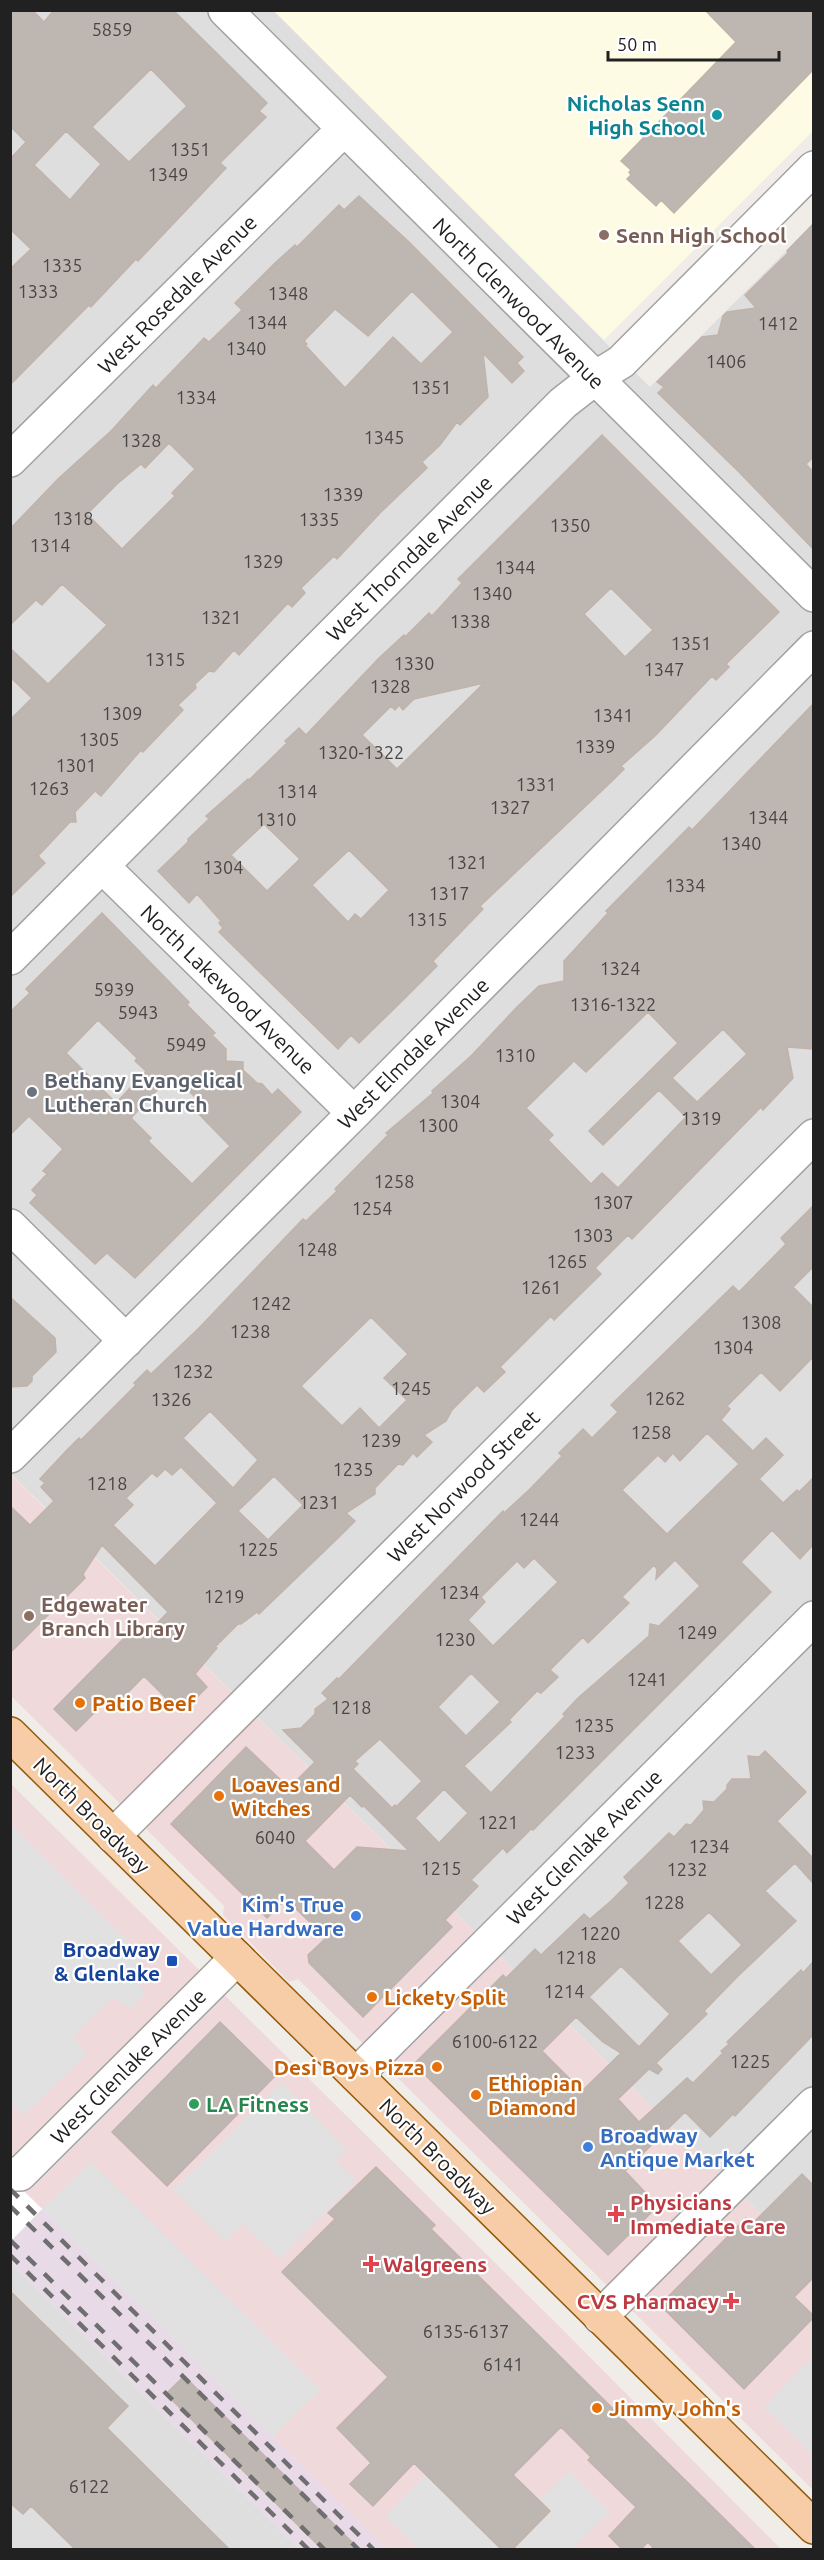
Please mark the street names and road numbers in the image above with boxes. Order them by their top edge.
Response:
street label: West Rosedale Avenue [93,210,261,378]
street label: North Glenwood Avenue [429,213,609,393]
street label: West Thorndale Avenue [321,470,497,646]
street label: North Lakewood Avenue [136,900,320,1078]
street label: West Elmdale Avenue [332,972,494,1134]
street label: West Norwood Street [382,1405,544,1567]
street label: North Broadway [29,1752,155,1878]
street label: West Glenlake Avenue [501,1764,667,1930]
street label: West Glenlake Avenue [45,1983,211,2149]
street label: North Broadway [375,2093,501,2219]

